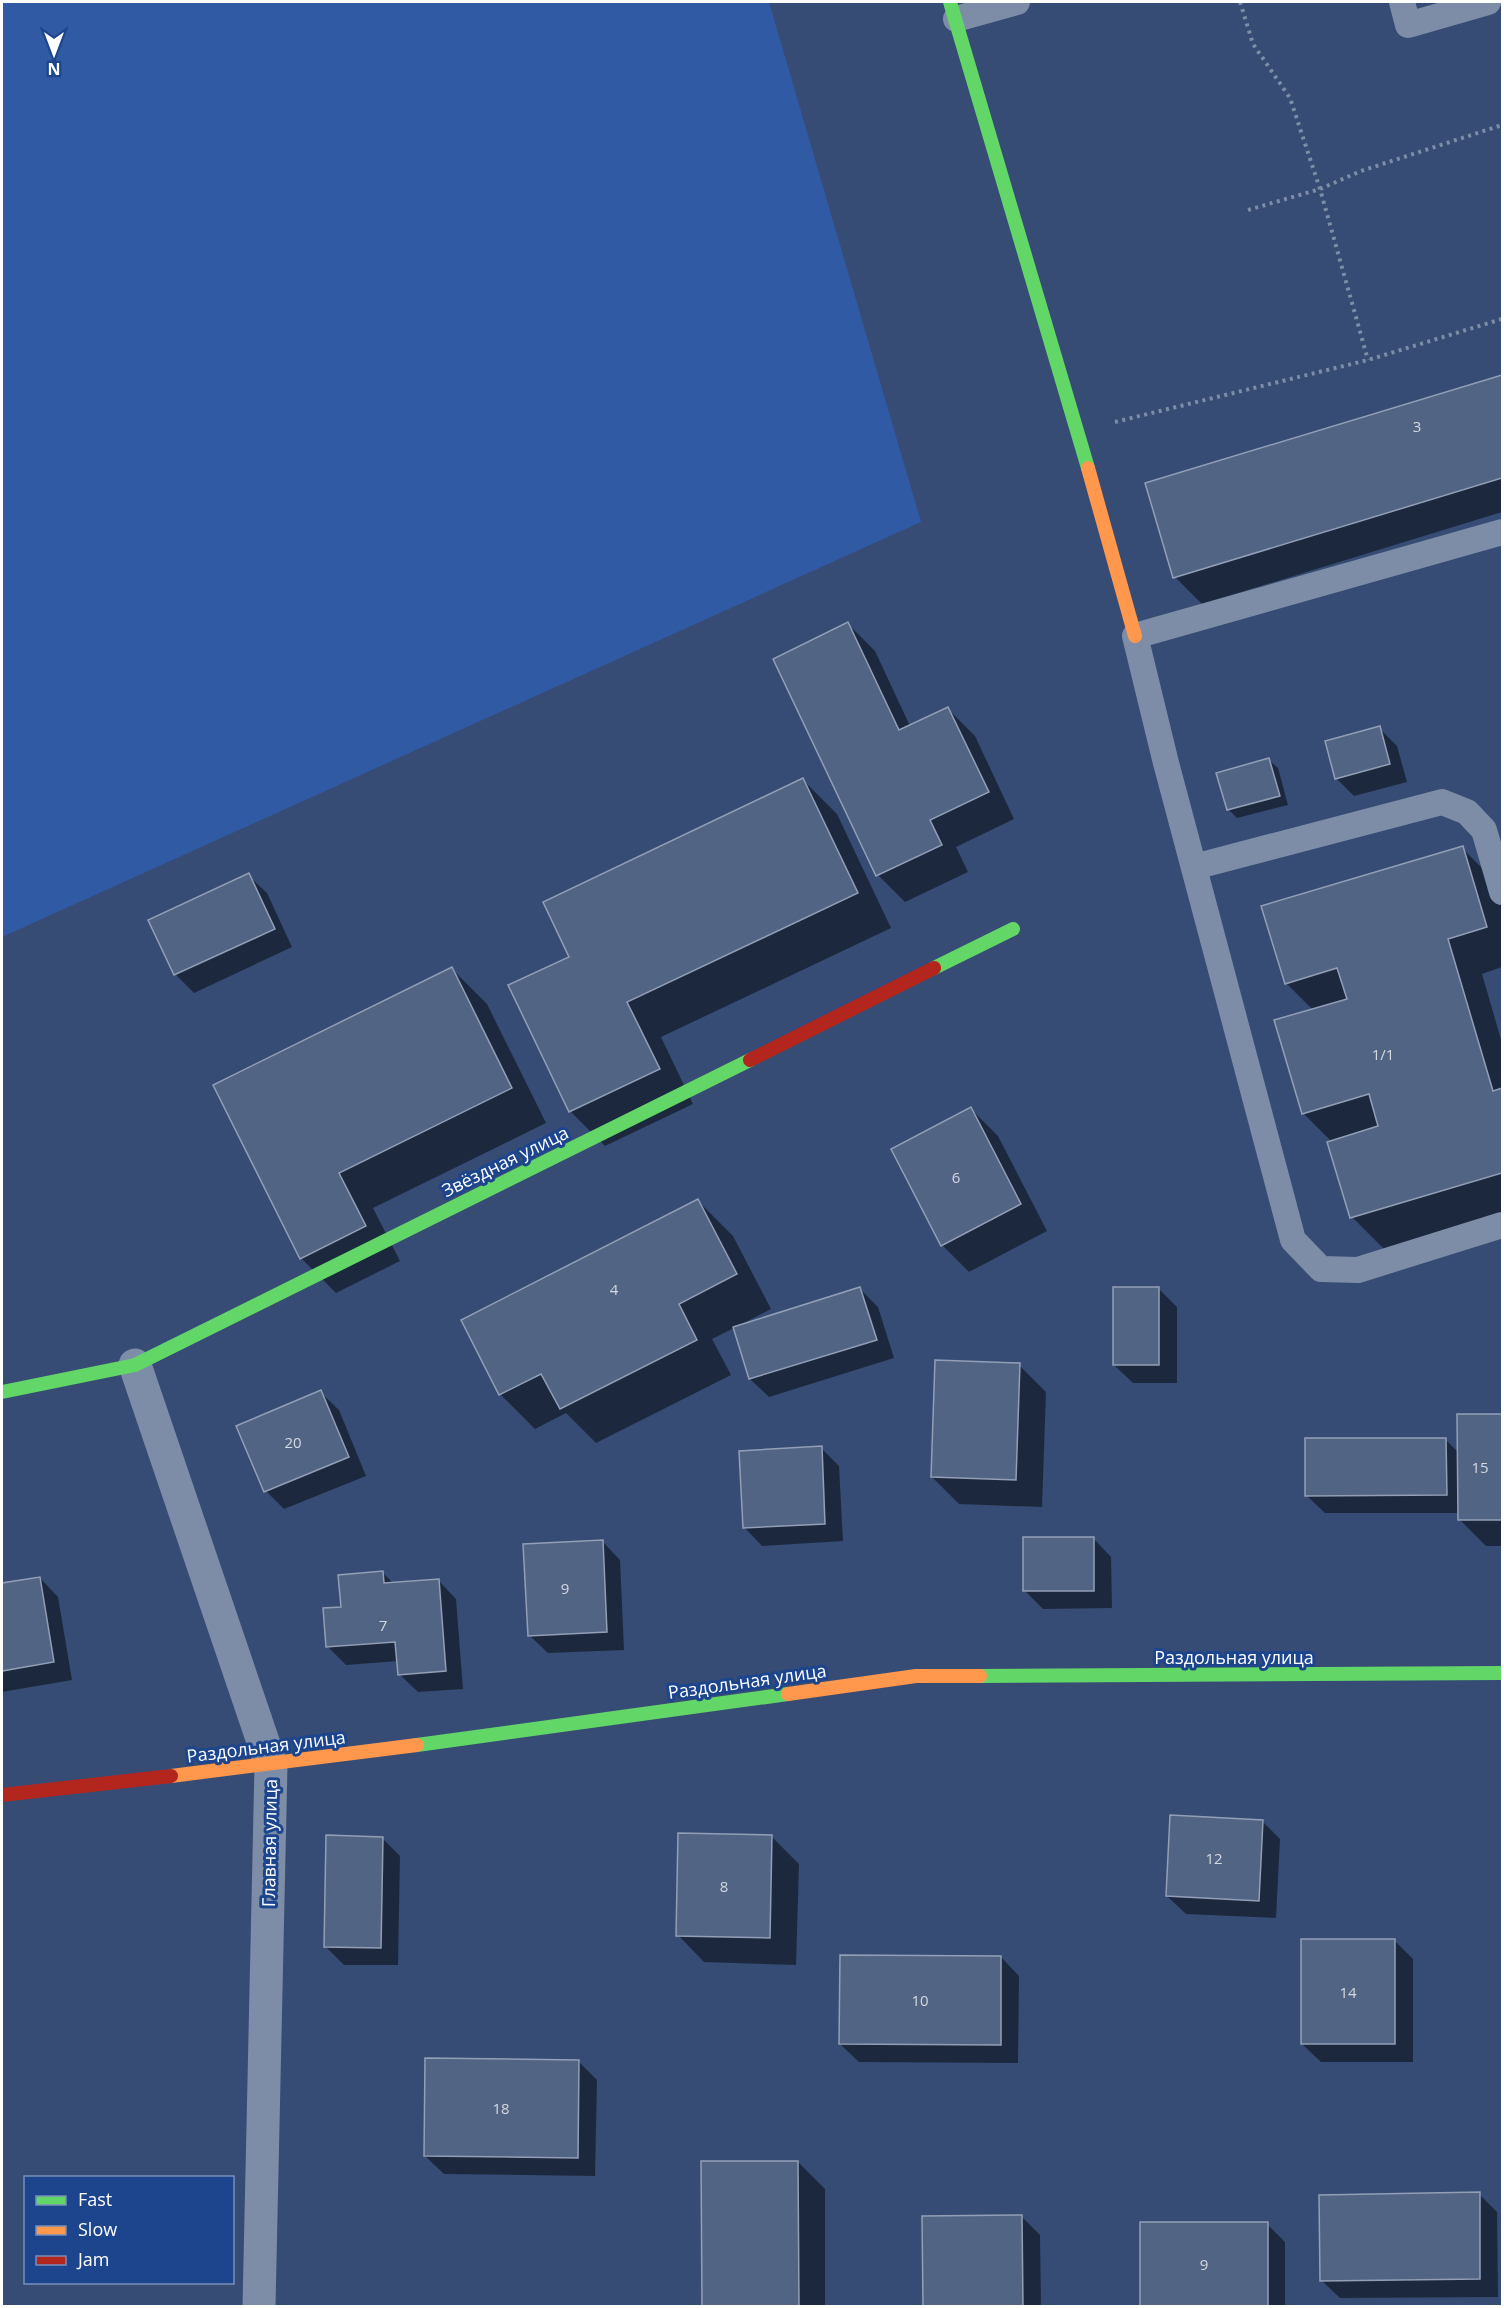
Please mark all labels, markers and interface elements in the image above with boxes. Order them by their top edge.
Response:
north arrow [24,24,84,84]
text: N [47,58,61,80]
house number: 3 [1413,416,1421,436]
house number: 1/1 [1372,1044,1394,1064]
street label: Звёздная улица [438,1120,572,1202]
house number: 6 [952,1167,960,1187]
house number: 4 [610,1279,619,1299]
house number: 20 [284,1432,302,1452]
house number: 15 [1471,1457,1489,1477]
house number: 9 [561,1578,569,1598]
house number: 7 [379,1615,387,1635]
street label: Раздольная улица [1154,1645,1314,1669]
street label: Раздольная улица [666,1658,828,1704]
street label: Раздольная улица [185,1724,347,1768]
street label: Главная улица [256,1779,282,1907]
house number: 12 [1205,1848,1223,1868]
house number: 8 [720,1876,728,1896]
house number: 14 [1339,1982,1357,2002]
house number: 10 [911,1990,929,2010]
house number: 18 [492,2098,510,2118]
legend [24,2176,234,2284]
text: Fast [78,2187,112,2211]
text: Slow [78,2217,117,2241]
text: Jam [76,2247,110,2271]
house number: 9 [1200,2254,1208,2274]

